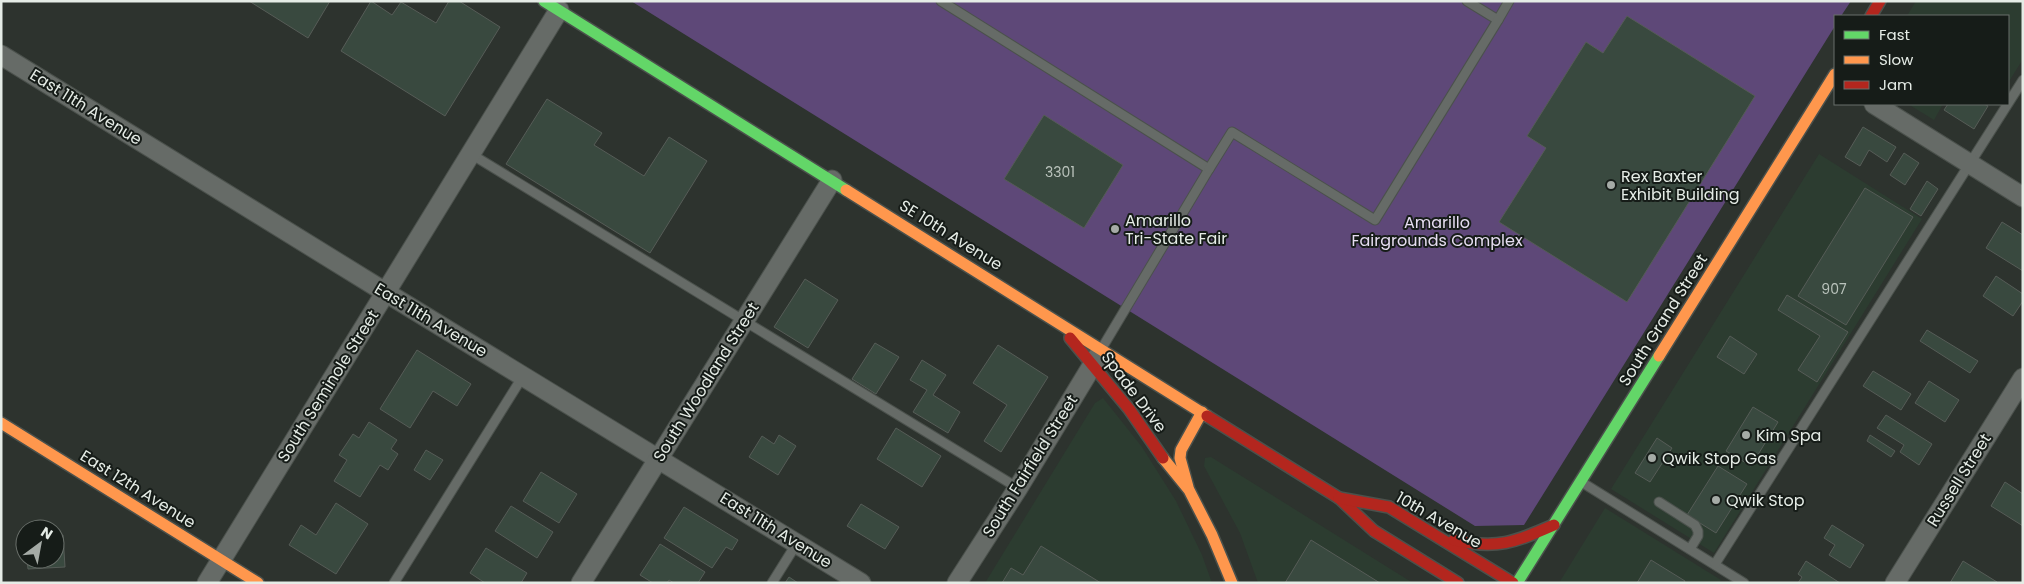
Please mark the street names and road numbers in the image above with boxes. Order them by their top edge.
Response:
street label: East 11th Avenue [26,63,146,151]
street label: SE 10th Avenue [895,194,1007,276]
street label: South Grand Street [1613,249,1713,390]
street label: East 11th Avenue [370,277,492,363]
street label: South Woodland Street [647,298,765,466]
street label: South Seminole Street [272,305,384,466]
street label: Spade Drive [1096,347,1172,437]
street label: South Fairfield Street [977,390,1083,542]
street label: Russell Street [1921,429,1997,531]
street label: East 12th Avenue [76,444,200,534]
street label: East 11th Avenue [716,486,836,574]
street label: 10th Avenue [1392,486,1486,554]

